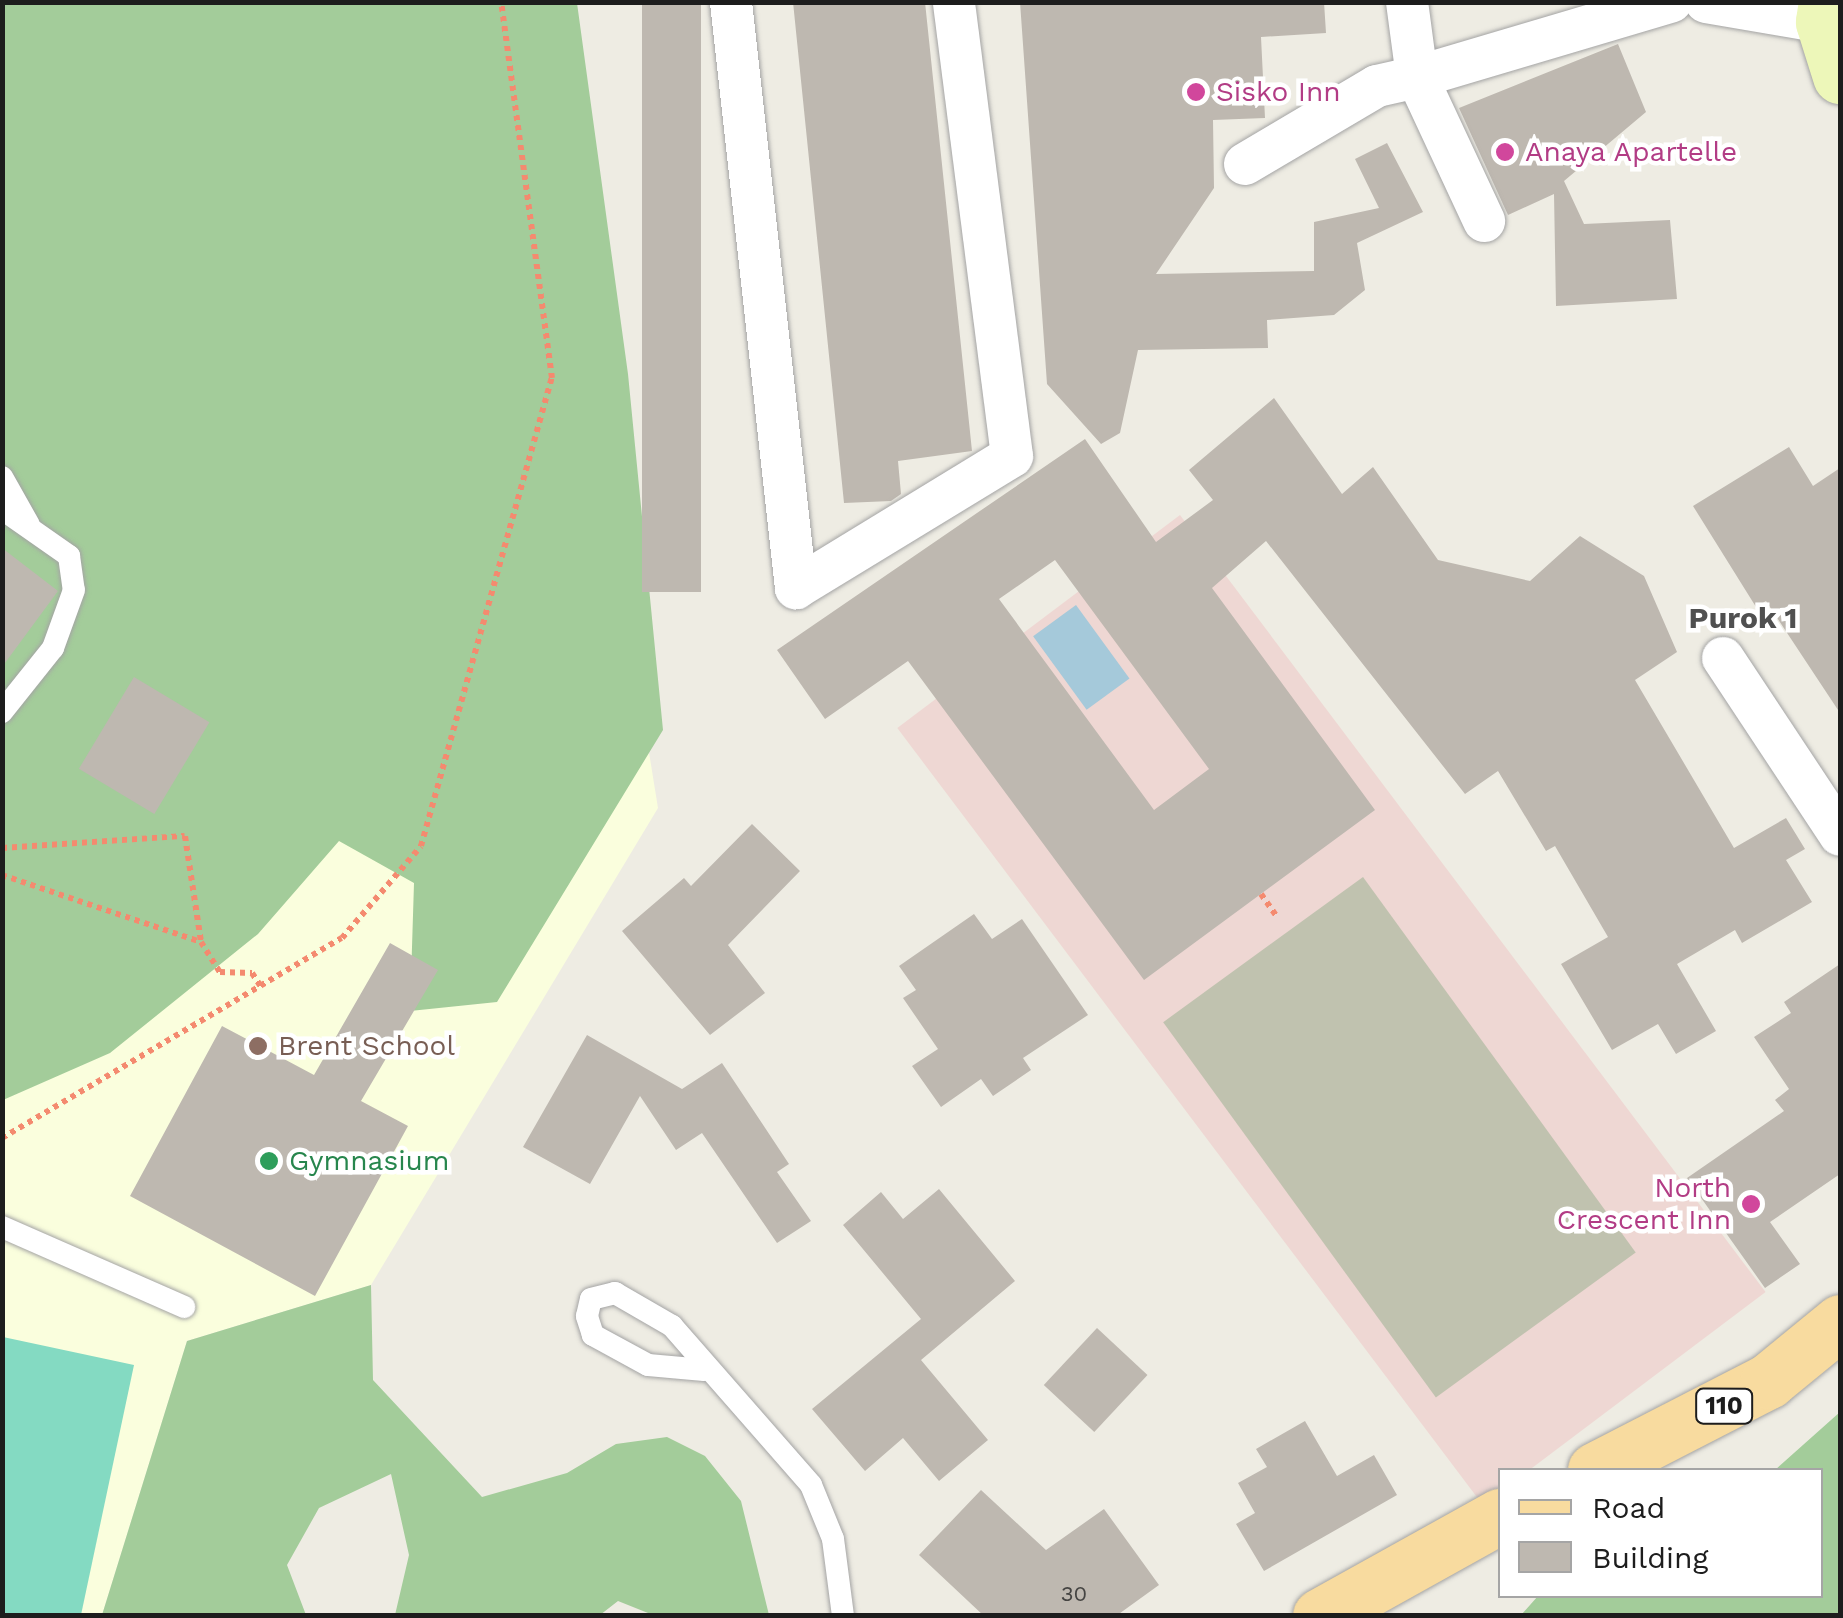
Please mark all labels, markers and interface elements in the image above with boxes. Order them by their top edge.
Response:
place label: Sisko Inn [1216,75,1341,109]
marker: Sisko Inn [1185,81,1207,103]
place label: Anaya Apartelle [1525,135,1739,169]
marker: Anaya Apartelle [1494,141,1516,163]
district label: Purok 1 [1688,600,1798,636]
place label: Brent School [278,1029,455,1063]
marker: Brent School [247,1035,269,1057]
place label: Gymnasium [289,1144,450,1178]
marker: Gymnasium [258,1150,280,1172]
place label: North Crescent Inn [1557,1171,1731,1237]
marker: North Crescent Inn [1740,1193,1762,1215]
road number: 110 [1694,1386,1754,1426]
legend [1498,1468,1823,1598]
text: Road [1592,1490,1665,1525]
text: Building [1592,1540,1709,1575]
house number: 30 [1061,1581,1087,1607]

